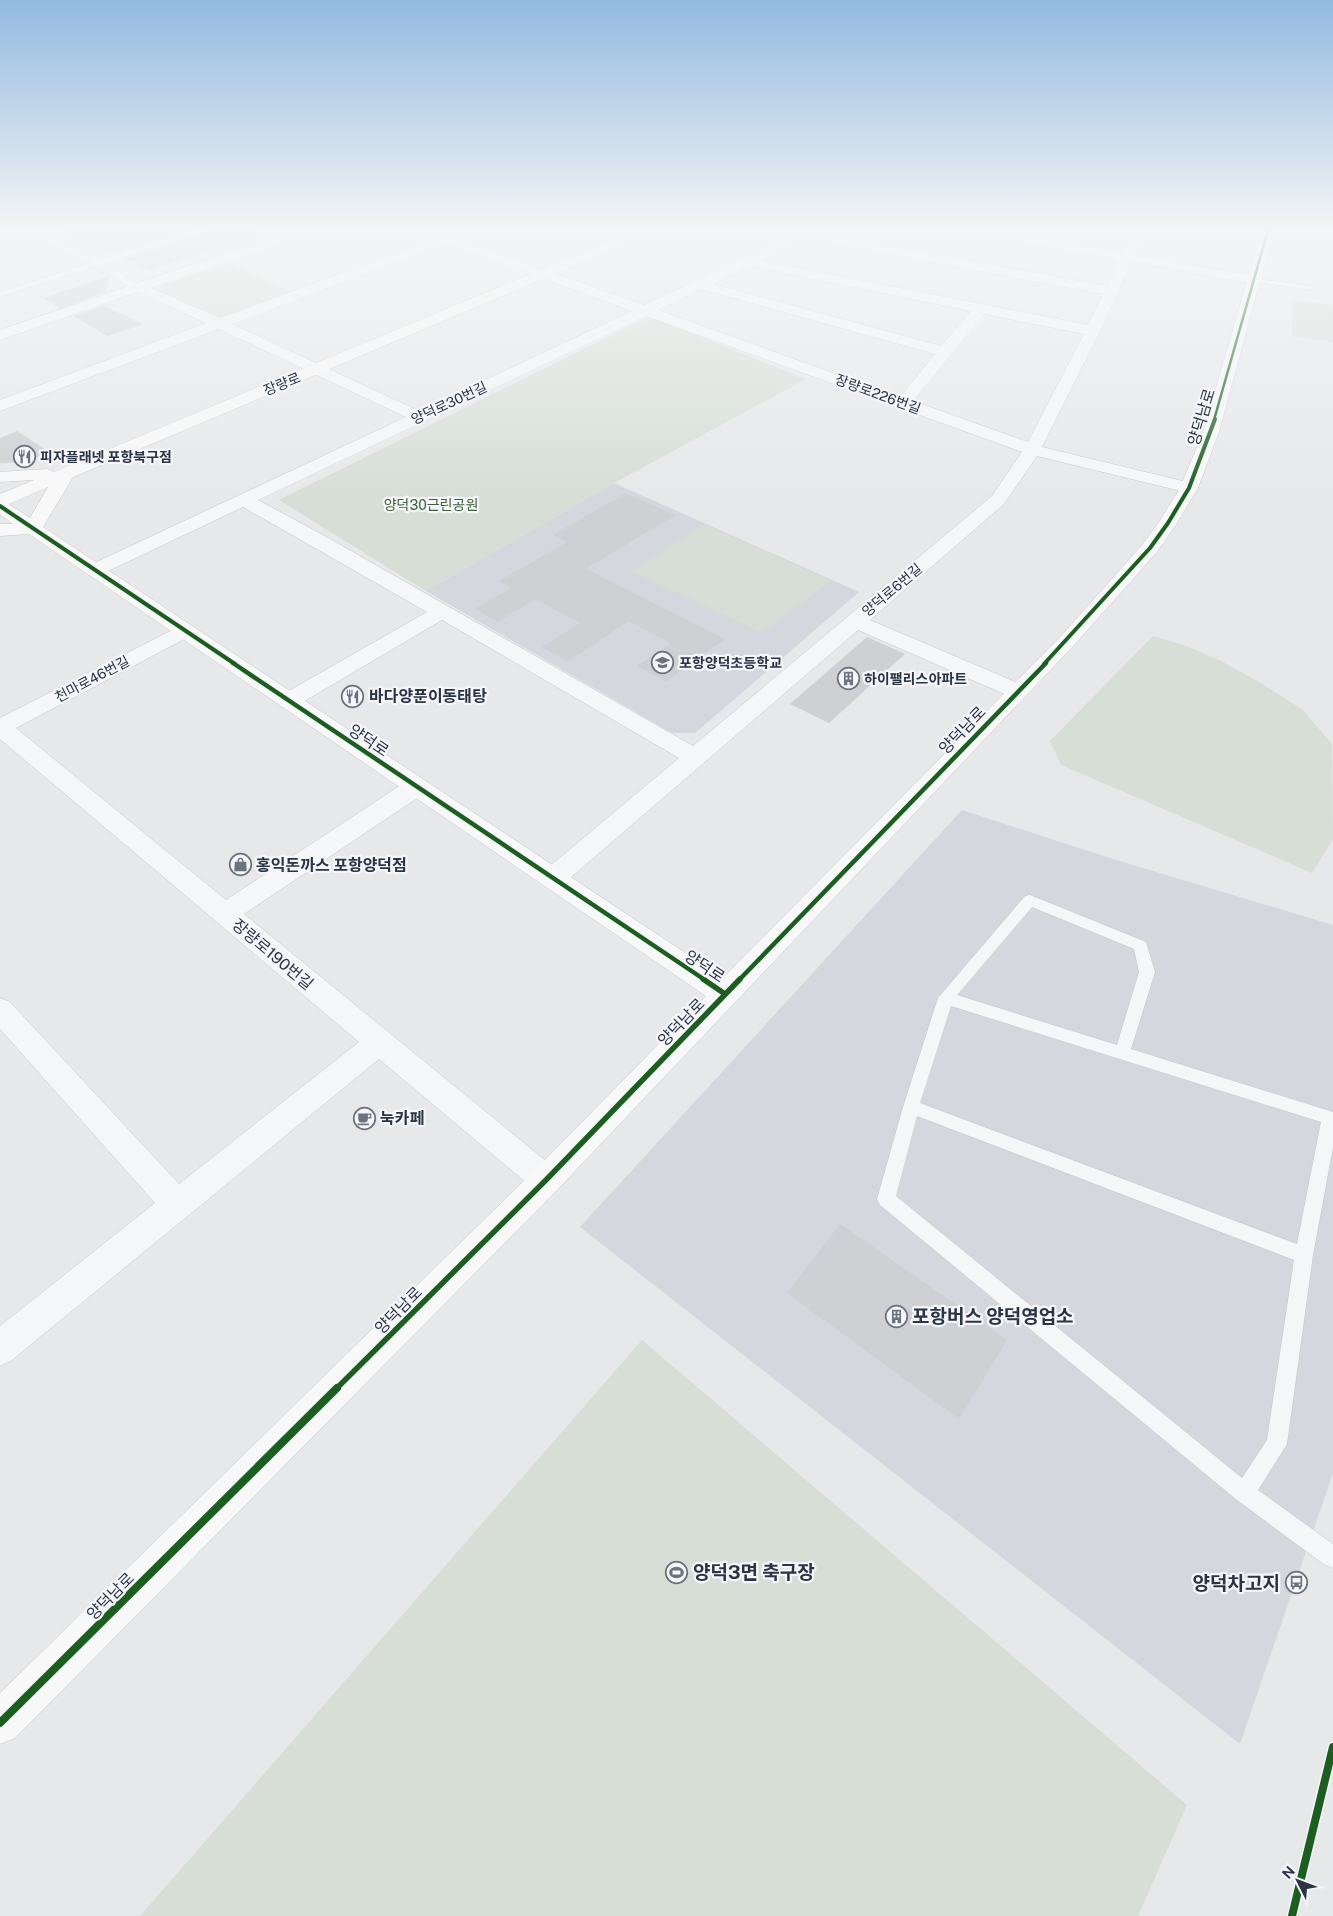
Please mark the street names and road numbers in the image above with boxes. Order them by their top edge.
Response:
street label: 장량로 [261,369,303,399]
street label: 장량로226번길 [833,371,923,417]
street label: 양덕로30번길 [409,378,489,428]
street label: 양덕남로 [1184,386,1219,448]
street label: 양덕로6번길 [859,560,925,620]
street label: 천마로46번길 [52,653,132,705]
street label: 양덕남로 [935,702,990,758]
street label: 양덕로 [345,720,393,761]
street label: 장량로190번길 [228,915,317,994]
street label: 양덕로 [681,946,729,987]
street label: 양덕남로 [654,994,709,1050]
street label: 양덕남로 [371,1283,426,1338]
street label: 양덕남로 [83,1569,138,1624]

